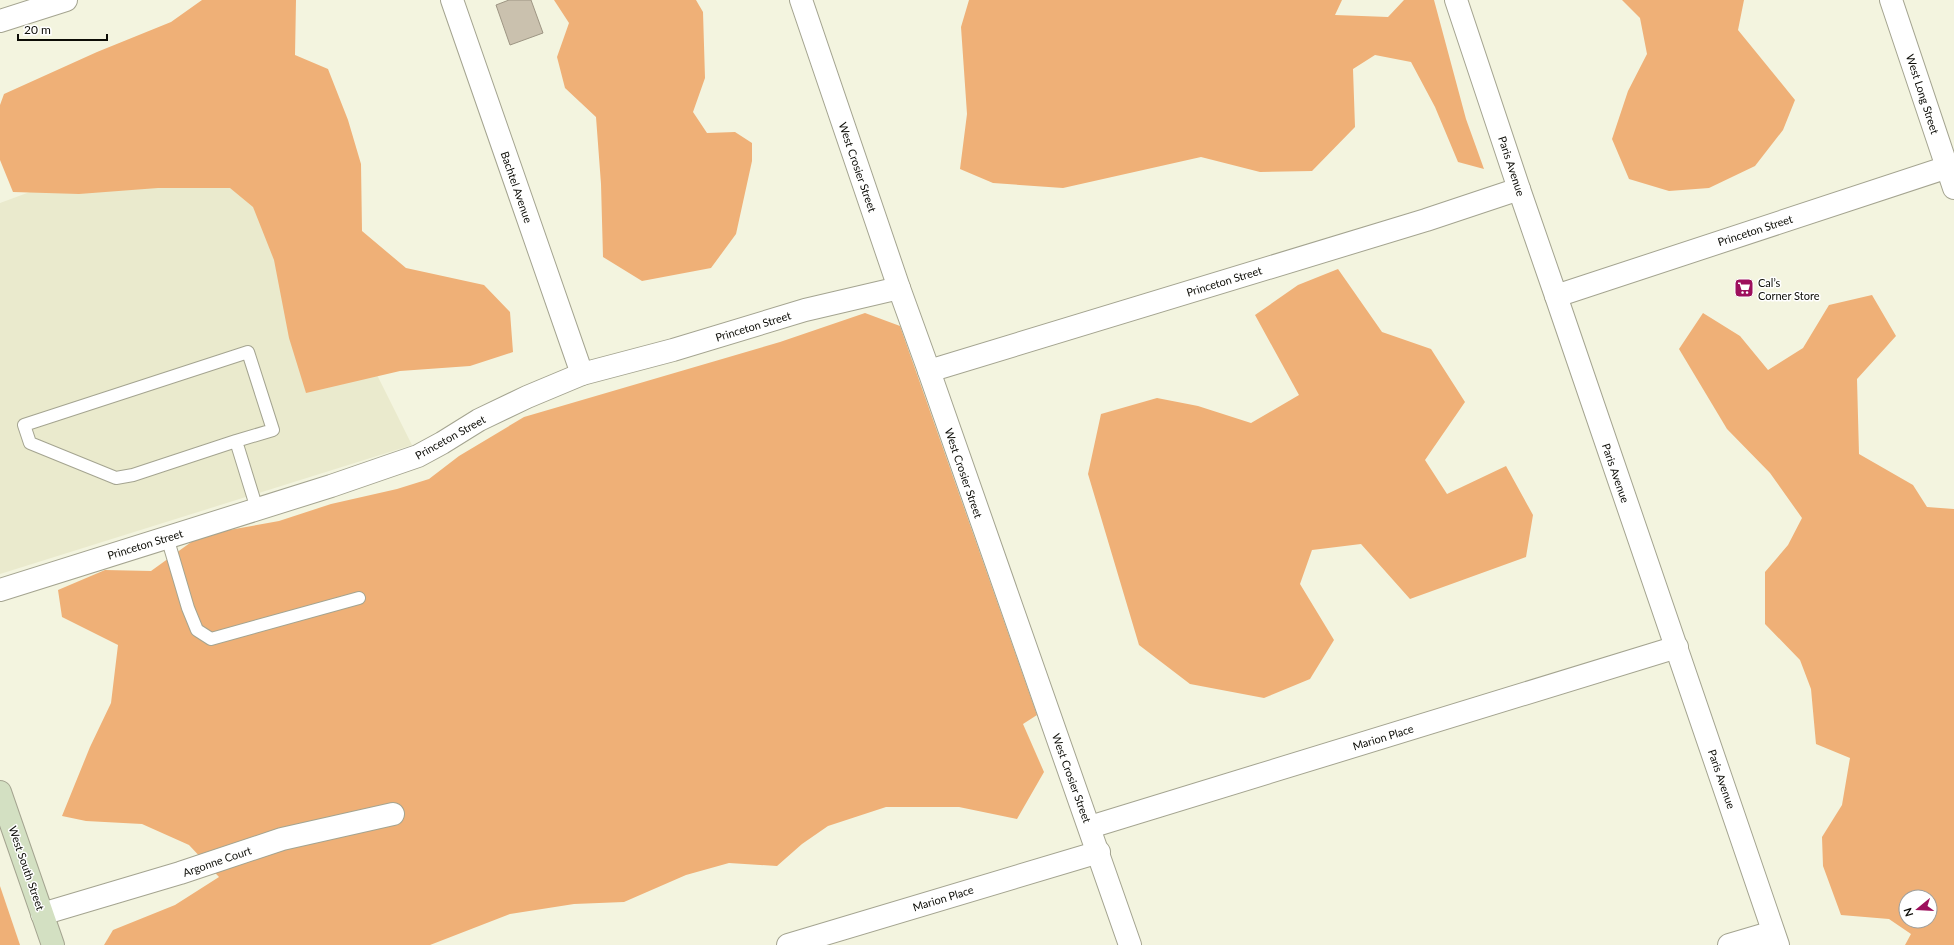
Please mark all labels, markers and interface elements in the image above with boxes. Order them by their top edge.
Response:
scale bar [18,16,107,42]
text: 20 m [24,22,51,37]
street label: West Long Street [1904,52,1942,136]
street label: West Crosier Street [837,120,879,214]
street label: Paris Avenue [1496,134,1528,198]
street label: Bachtel Avenue [499,149,535,225]
street label: Princeton Street [1716,212,1794,248]
street label: Princeton Street [1185,263,1263,299]
place label: Cal’s Corner Store [1758,276,1820,302]
supermarket icon: Cal’s Corner Store [1733,277,1755,299]
street label: Princeton Street [714,308,792,344]
street label: Princeton Street [413,412,487,462]
street label: West Crosier Street [943,426,985,520]
street label: Paris Avenue [1600,441,1632,505]
street label: Princeton Street [106,526,184,562]
street label: Marion Place [1351,722,1415,752]
street label: West Crosier Street [1050,732,1094,825]
street label: Paris Avenue [1706,747,1738,811]
street label: West South Street [6,824,48,912]
street label: Argonne Court [181,843,253,879]
street label: Marion Place [911,883,975,913]
north arrow [1898,889,1938,929]
text: N [1901,906,1916,918]

